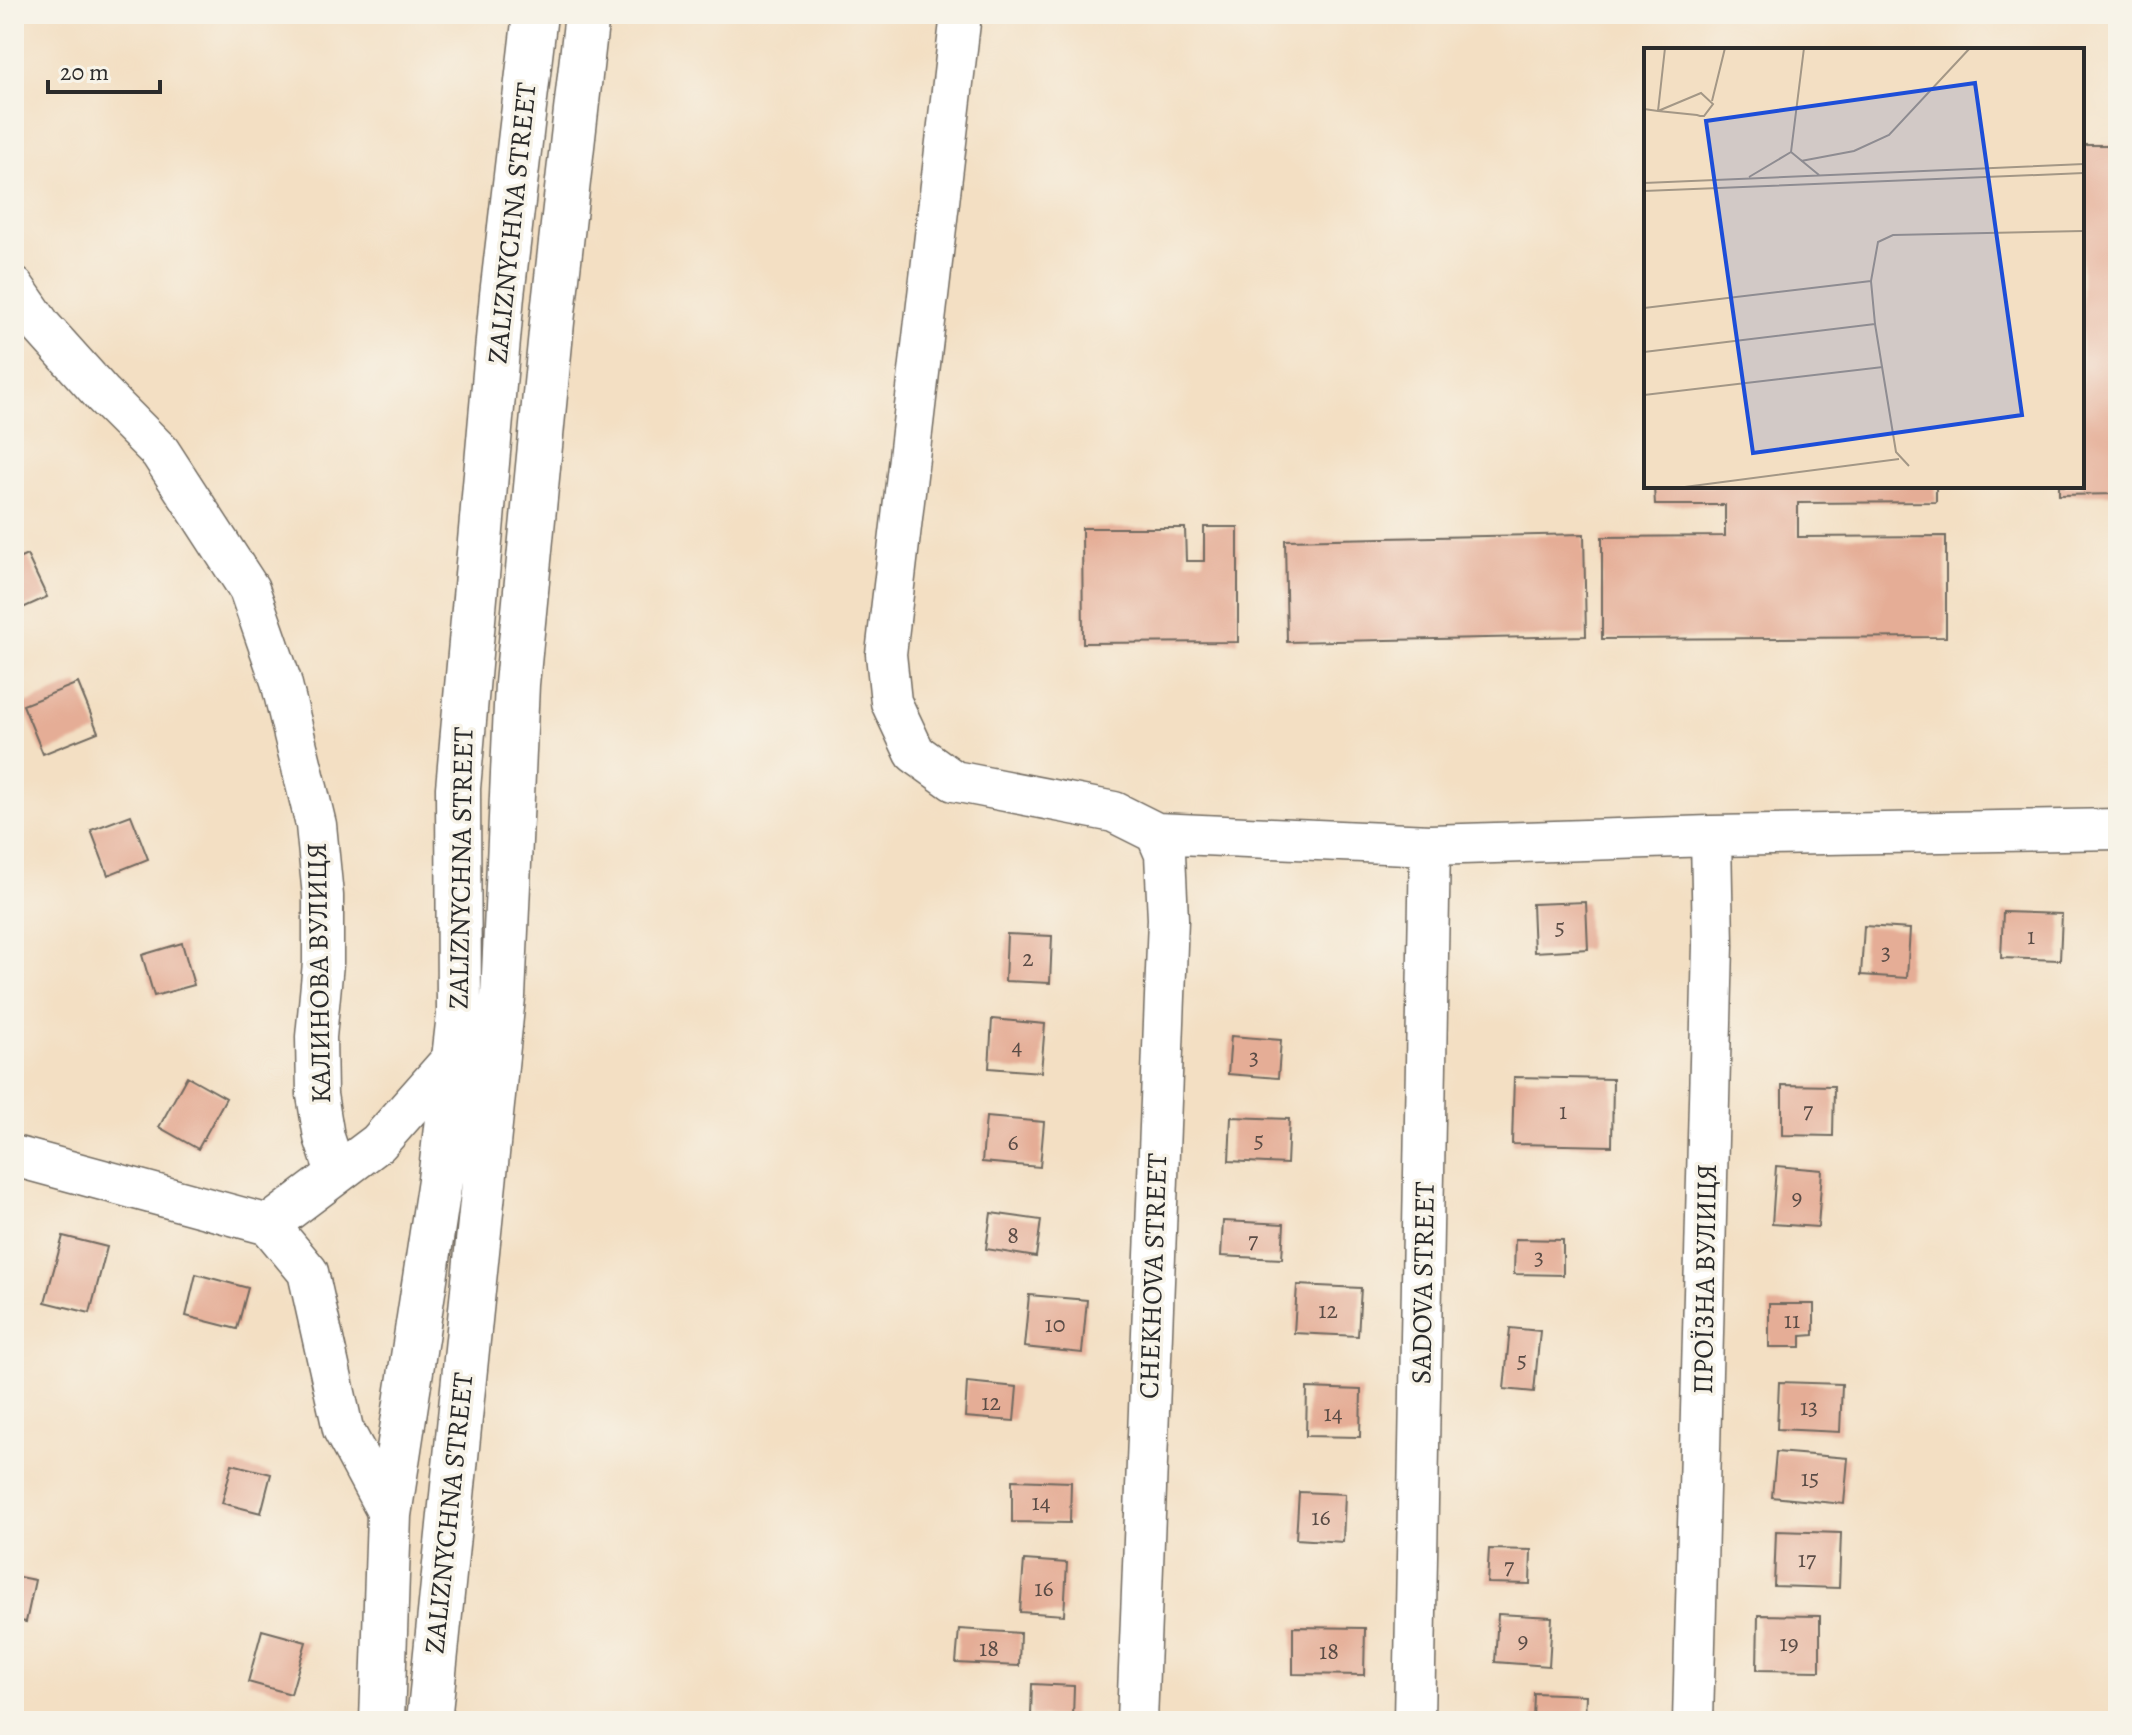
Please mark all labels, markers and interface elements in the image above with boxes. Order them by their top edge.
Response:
scale bar [48,44,160,94]
inset map [1644,48,2084,488]
text: 20 m [60,56,109,88]
street label: ZALIZNYCHNA STREET [478,81,546,365]
street label: ZALIZNYCHNA STREET [440,726,482,1010]
street label: КАЛИНОВА ВУЛИЦЯ [298,842,340,1104]
house number: 5 [1555,911,1565,943]
house number: 1 [2027,920,2035,952]
house number: 3 [1881,936,1891,968]
house number: 2 [1022,942,1034,974]
house number: 4 [1012,1030,1023,1062]
house number: 3 [1249,1041,1259,1073]
house number: 7 [1803,1094,1814,1126]
house number: 1 [1559,1095,1567,1127]
house number: 5 [1254,1124,1264,1156]
house number: 6 [1007,1126,1019,1158]
street label: CHEKHOVA STREET [1130,1152,1176,1400]
street label: ПРОЇЗНА ВУЛИЦЯ [1684,1163,1726,1395]
street label: SADOVA STREET [1402,1181,1444,1385]
house number: 9 [1792,1181,1802,1213]
house number: 8 [1007,1219,1019,1251]
house number: 7 [1248,1224,1259,1256]
house number: 3 [1534,1241,1544,1273]
house number: 12 [1318,1294,1338,1326]
house number: 11 [1784,1304,1800,1336]
house number: 10 [1045,1308,1066,1340]
house number: 5 [1517,1344,1527,1376]
street label: ZALIZNYCHNA STREET [415,1371,483,1655]
house number: 12 [981,1386,1001,1418]
house number: 13 [1800,1391,1818,1423]
house number: 14 [1323,1397,1343,1429]
house number: 15 [1801,1462,1819,1494]
house number: 14 [1031,1486,1051,1518]
house number: 16 [1311,1501,1331,1533]
house number: 17 [1798,1543,1817,1575]
house number: 7 [1504,1550,1515,1582]
house number: 16 [1034,1572,1054,1604]
house number: 9 [1518,1624,1528,1656]
house number: 19 [1779,1627,1799,1659]
house number: 18 [979,1632,999,1664]
house number: 18 [1319,1635,1339,1667]

